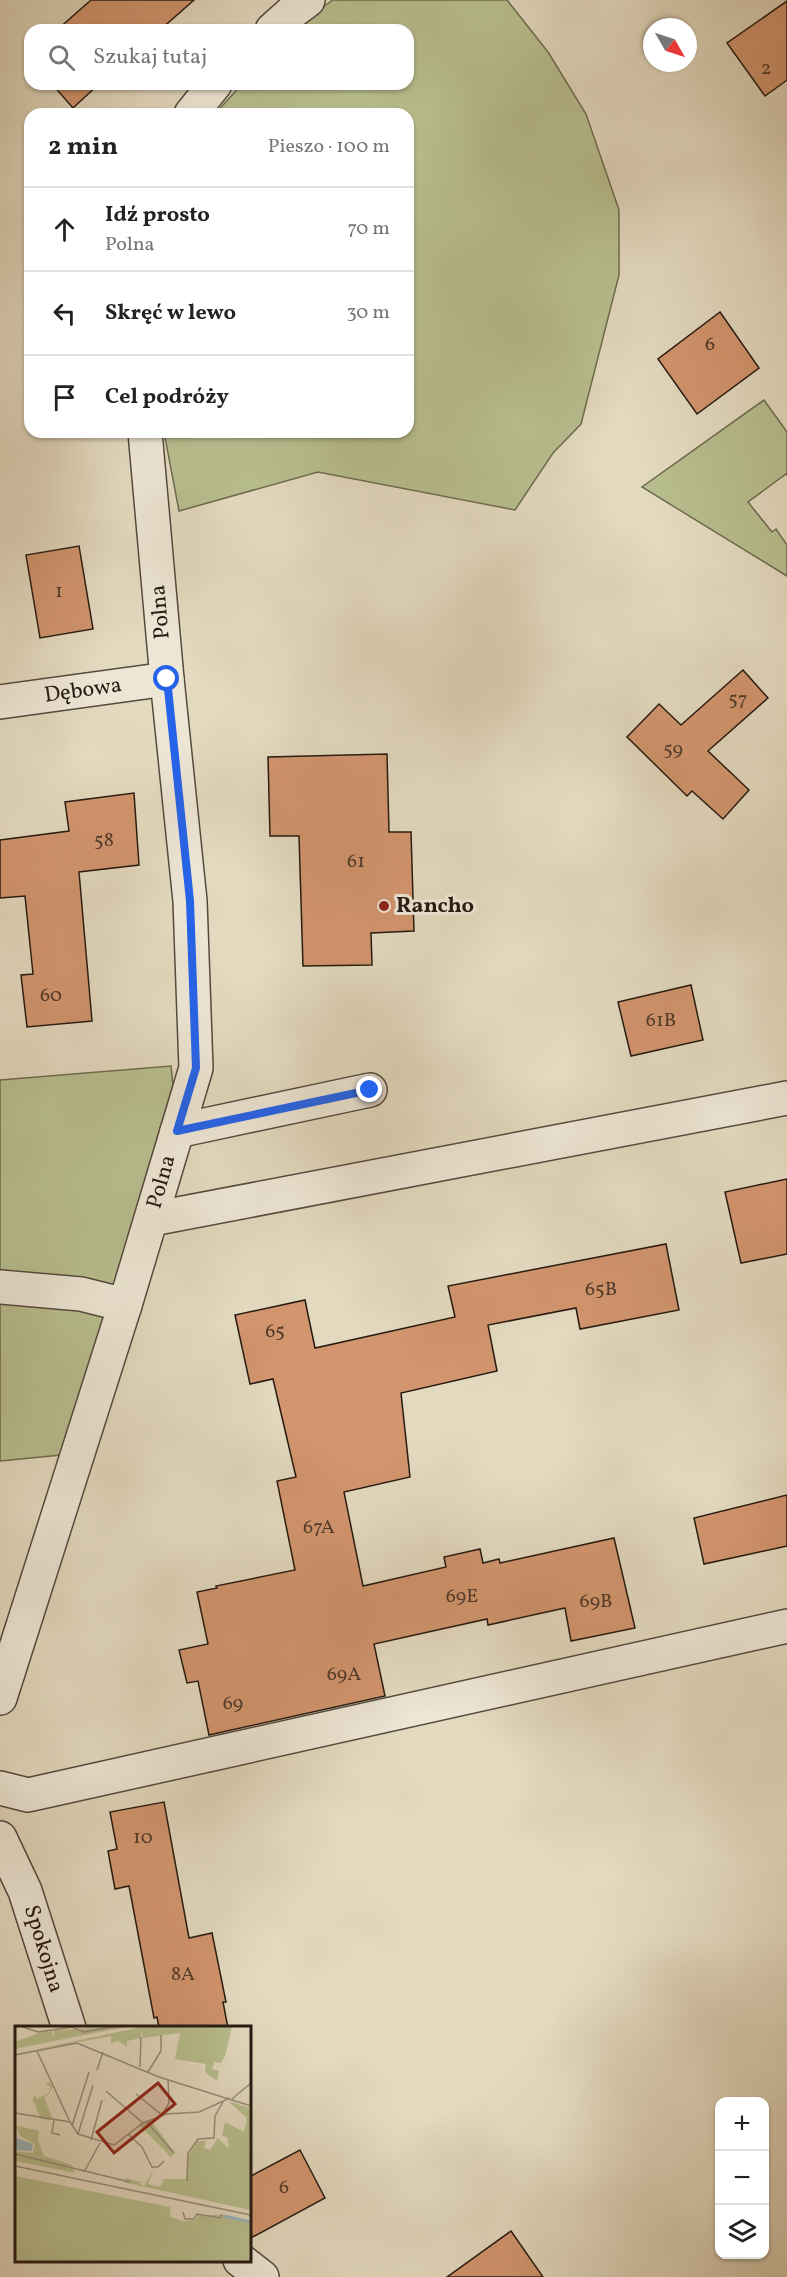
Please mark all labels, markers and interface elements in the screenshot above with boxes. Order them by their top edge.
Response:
north arrow [643,18,697,72]
search box [24,24,414,90]
icon: search [45,41,78,74]
text: Szukaj tutaj [93,42,207,73]
house number: 2 [761,55,771,83]
text: 2 min [48,129,118,165]
text: Pieszo · 100 m [268,133,390,161]
text: Idź prosto [105,200,210,231]
icon: ahead [48,213,81,246]
text: 70 m [347,215,390,243]
text: Polna [105,231,155,259]
icon: left [48,297,81,330]
text: Skręć w lewo [105,298,236,329]
text: 30 m [346,299,390,327]
house number: 6 [705,331,715,359]
icon: arrive [48,381,81,414]
text: Cel podróży [105,382,229,413]
house number: 1 [55,578,63,606]
street label: Polna [143,583,179,640]
route start [153,665,179,691]
street label: Dębowa [42,670,124,712]
house number: 57 [728,686,748,714]
house number: 59 [663,736,683,764]
house number: 58 [94,827,114,855]
house number: 61 [347,848,365,876]
place label: Rancho [396,891,474,922]
marker: Rancho [377,899,391,913]
house number: 60 [40,982,62,1010]
house number: 61B [646,1007,676,1035]
route end [356,1076,382,1102]
street label: Polna [140,1151,184,1212]
house number: 65B [585,1276,617,1304]
house number: 65 [265,1318,285,1346]
house number: 67A [303,1514,335,1542]
house number: 69E [446,1583,478,1611]
house number: 69B [580,1588,612,1616]
house number: 69A [327,1661,361,1689]
house number: 69 [223,1690,243,1718]
house number: 10 [133,1824,153,1852]
street label: Spokojna [15,1901,71,1997]
house number: 8A [171,1961,195,1989]
inset map [15,2026,250,2262]
map controls [715,2097,769,2259]
button: + [715,2097,769,2151]
button: − [715,2151,769,2205]
house number: 6 [279,2174,289,2202]
button: layers [715,2205,769,2259]

